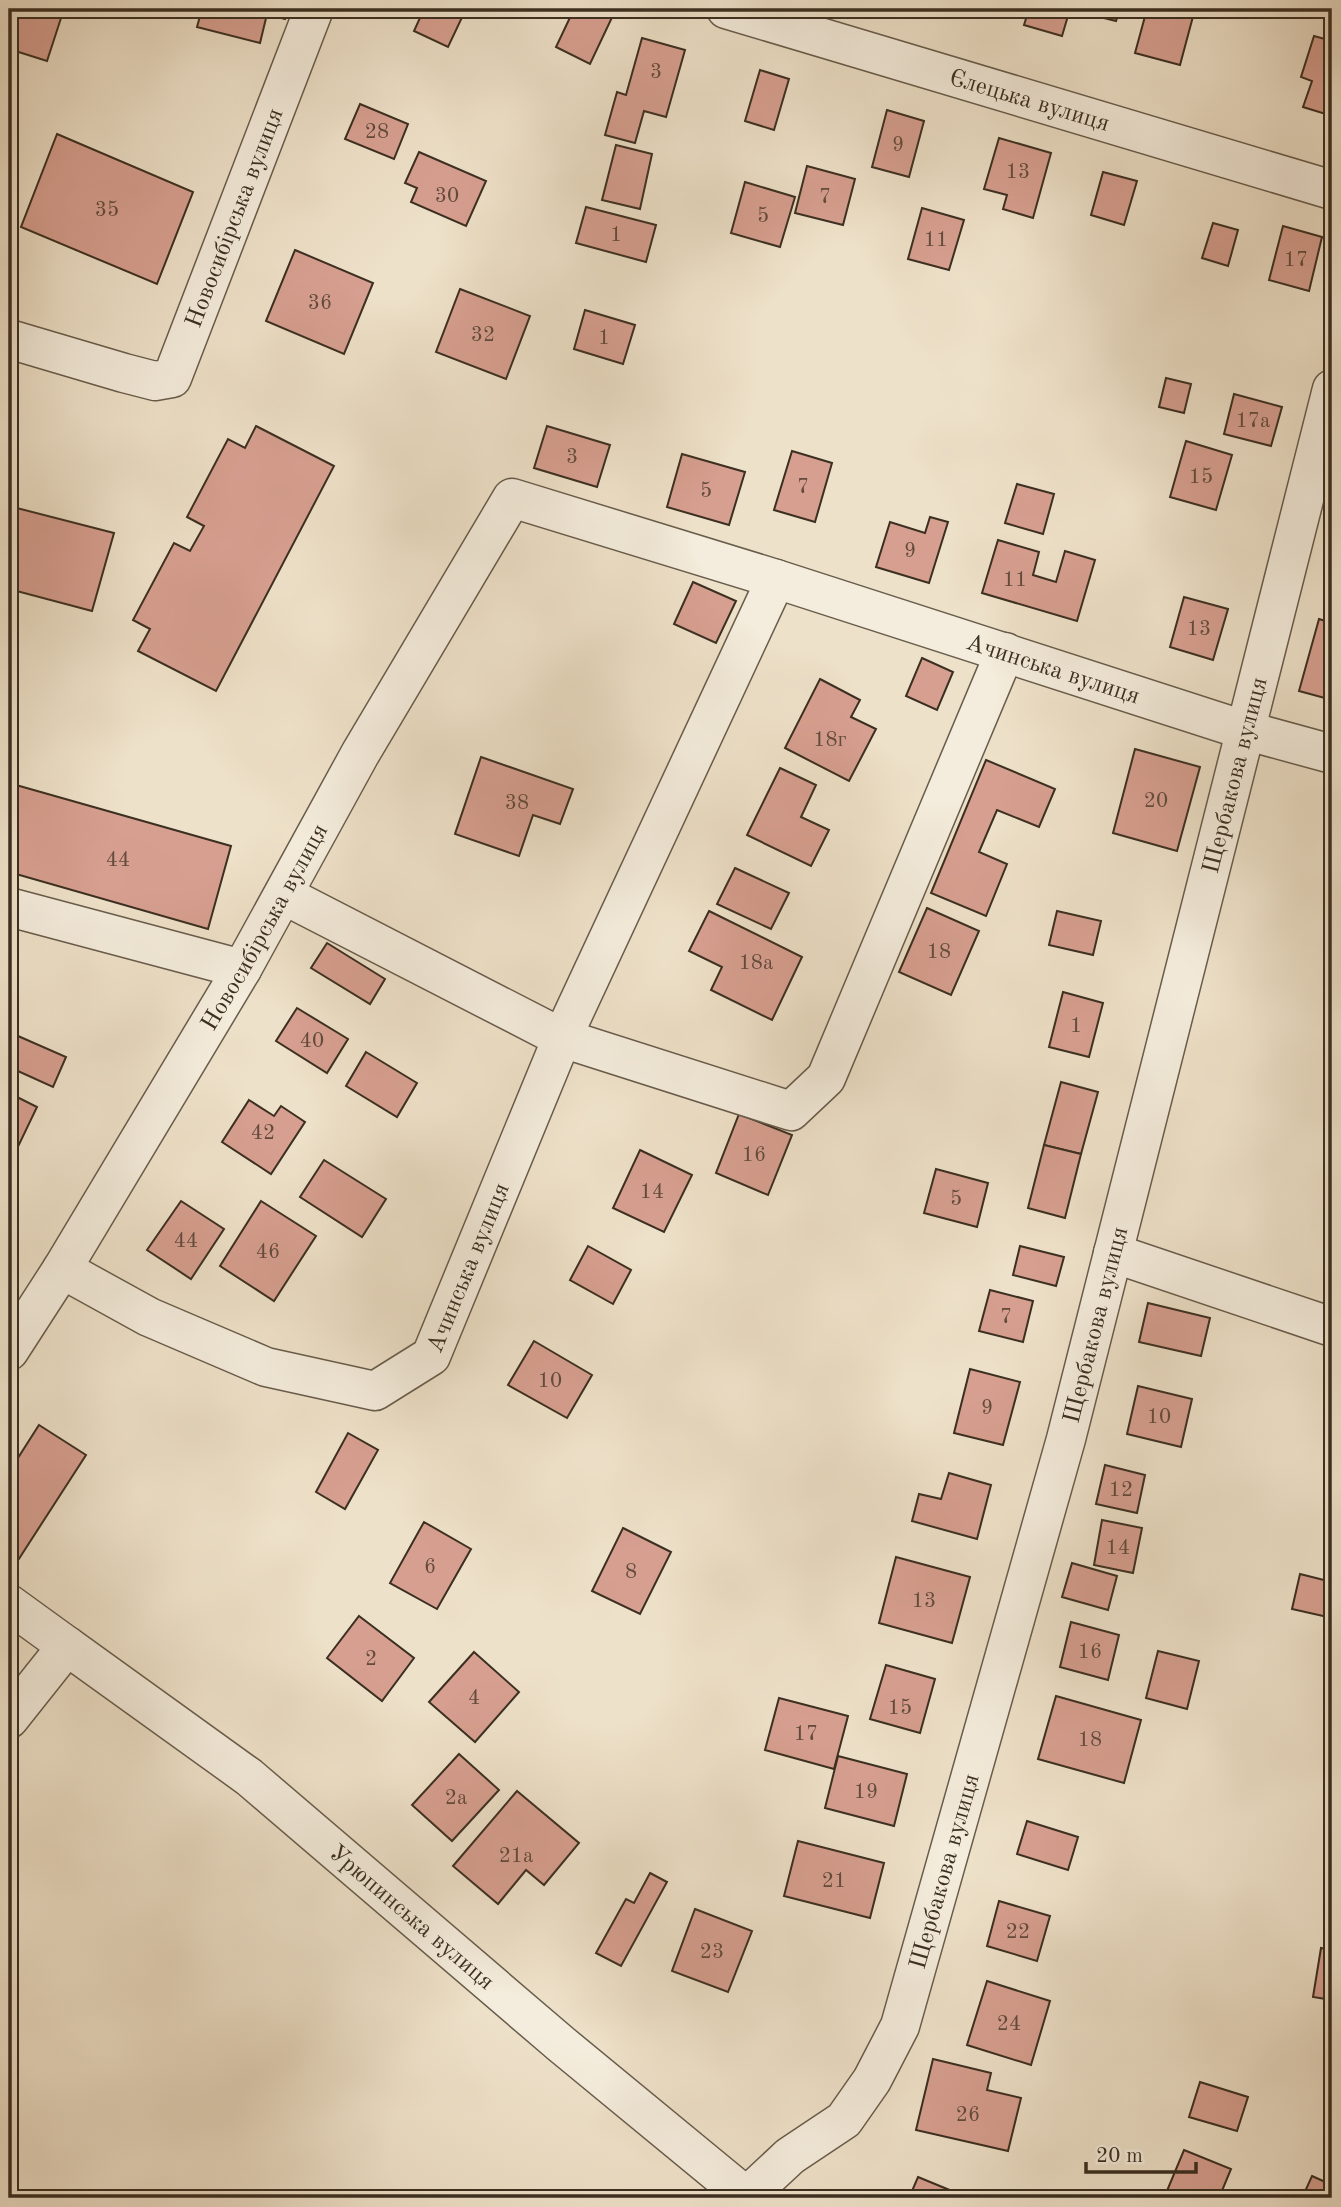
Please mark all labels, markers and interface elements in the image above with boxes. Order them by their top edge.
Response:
house number: 3 [650,62,662,83]
street label: Єлецька вулиця [946,66,1112,137]
street label: Новосибірська вулиця [183,105,289,331]
house number: 28 [365,122,389,143]
house number: 9 [892,135,904,156]
house number: 13 [1006,162,1030,183]
house number: 30 [435,186,459,207]
house number: 7 [819,187,831,208]
house number: 35 [95,200,119,221]
house number: 5 [757,206,769,227]
house number: 1 [610,225,622,246]
house number: 11 [924,230,948,251]
house number: 17 [1284,250,1308,271]
house number: 36 [308,293,332,314]
house number: 32 [471,325,495,346]
house number: 1 [598,328,610,349]
house number: 17а [1236,411,1270,432]
house number: 3 [566,447,578,468]
house number: 15 [1189,467,1213,488]
house number: 7 [797,477,809,498]
house number: 5 [700,481,712,502]
house number: 9 [904,541,916,562]
house number: 11 [1003,570,1027,591]
house number: 13 [1187,619,1211,640]
street label: Ачинська вулиця [963,631,1143,710]
street label: Щербакова вулиця [1200,675,1273,876]
house number: 18г [813,730,847,751]
house number: 20 [1144,791,1168,812]
house number: 38 [505,793,529,814]
street label: Новосибірська вулиця [198,820,333,1035]
house number: 44 [106,850,130,871]
house number: 18 [927,942,951,963]
house number: 18а [739,953,773,974]
house number: 1 [1070,1016,1082,1037]
house number: 40 [300,1031,324,1052]
house number: 42 [251,1123,275,1144]
house number: 16 [742,1145,766,1166]
street label: Ачинська вулиця [424,1180,515,1357]
house number: 14 [640,1182,664,1203]
house number: 5 [950,1189,962,1210]
street label: Щербакова вулиця [1060,1225,1133,1426]
house number: 44 [174,1231,198,1252]
house number: 46 [256,1242,280,1263]
house number: 7 [1000,1307,1012,1328]
house number: 10 [538,1371,562,1392]
house number: 9 [981,1398,993,1419]
house number: 10 [1147,1407,1171,1428]
house number: 12 [1109,1480,1133,1501]
house number: 14 [1106,1538,1130,1559]
house number: 6 [424,1557,436,1578]
house number: 8 [625,1562,637,1583]
house number: 13 [912,1591,936,1612]
house number: 16 [1078,1642,1102,1663]
house number: 2 [365,1649,377,1670]
house number: 4 [468,1688,480,1709]
house number: 15 [888,1698,912,1719]
house number: 17 [794,1724,818,1745]
house number: 18 [1078,1730,1102,1751]
street label: Щербакова вулиця [907,1771,985,1972]
house number: 19 [854,1782,878,1803]
house number: 2а [445,1788,467,1809]
street label: Урюпинська вулиця [324,1841,498,1995]
house number: 21а [499,1846,533,1867]
house number: 21 [822,1871,846,1892]
house number: 22 [1006,1922,1030,1943]
house number: 23 [700,1942,724,1963]
house number: 24 [997,2014,1021,2035]
house number: 26 [956,2105,980,2126]
scale bar [1086,2130,1196,2174]
text: 20 m [1096,2146,1143,2167]

